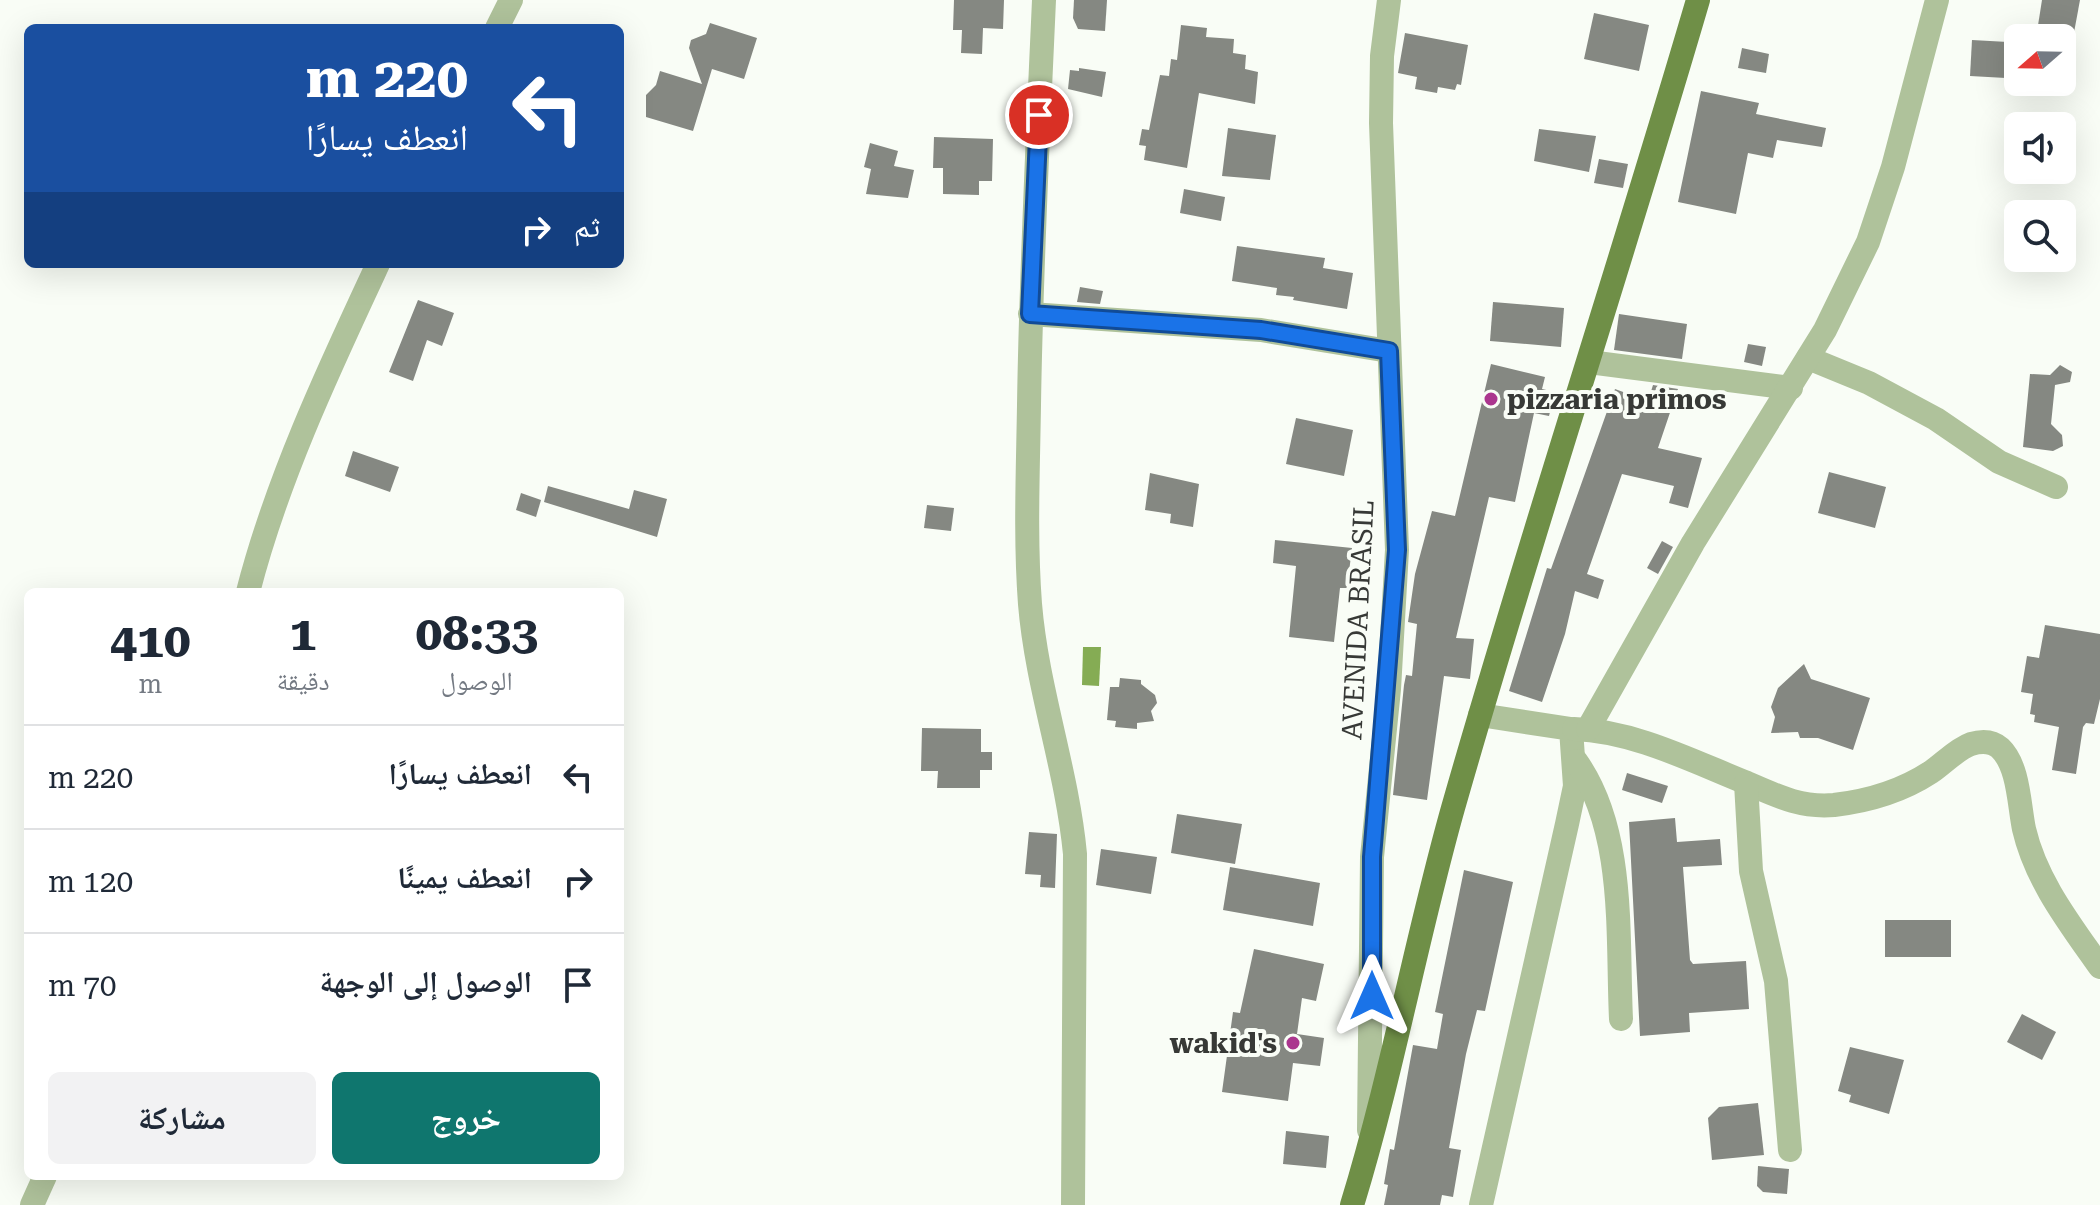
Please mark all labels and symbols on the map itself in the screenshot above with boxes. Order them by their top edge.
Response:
north arrow [2004,24,2076,96]
pin [1005,81,1073,149]
place label: pizzaria primos [1507,383,1727,416]
marker: pizzaria primos [1482,390,1500,408]
street label: AVENIDA BRASIL [1335,499,1381,741]
position arrow [1330,954,1414,1038]
place label: wakid's [1170,1027,1277,1060]
marker: wakid's [1284,1034,1302,1052]

